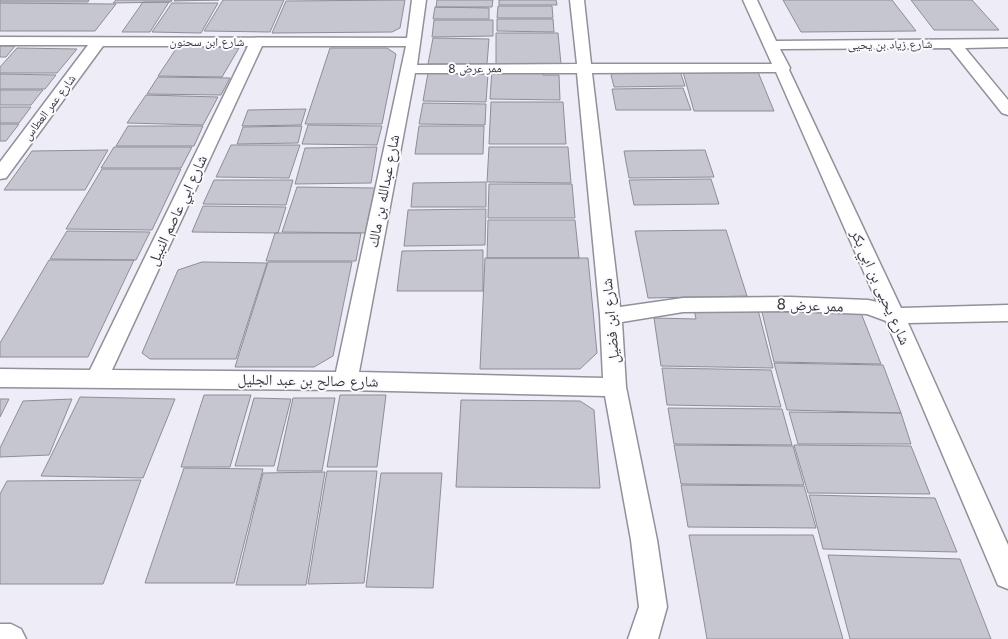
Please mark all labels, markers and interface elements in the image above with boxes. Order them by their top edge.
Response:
street label: شارع ابن سحنون [170,34,244,50]
street label: شارع زياد بن يحيى [848,36,933,53]
street label: ممر عرض 8 [448,60,502,76]
street label: شارع عمر العطاس [19,71,79,143]
street label: شارع عبدالله بن مالك [363,133,404,250]
street label: شارع ابي عاصم النبيل [143,151,214,270]
street label: شارع يحيى بن ابي بكر [844,225,915,349]
street label: شارع ابن فضيل [597,277,624,365]
street label: ممر عرض 8 [776,294,844,317]
street label: شارع صالح بن عبد الجليل [237,369,379,392]

